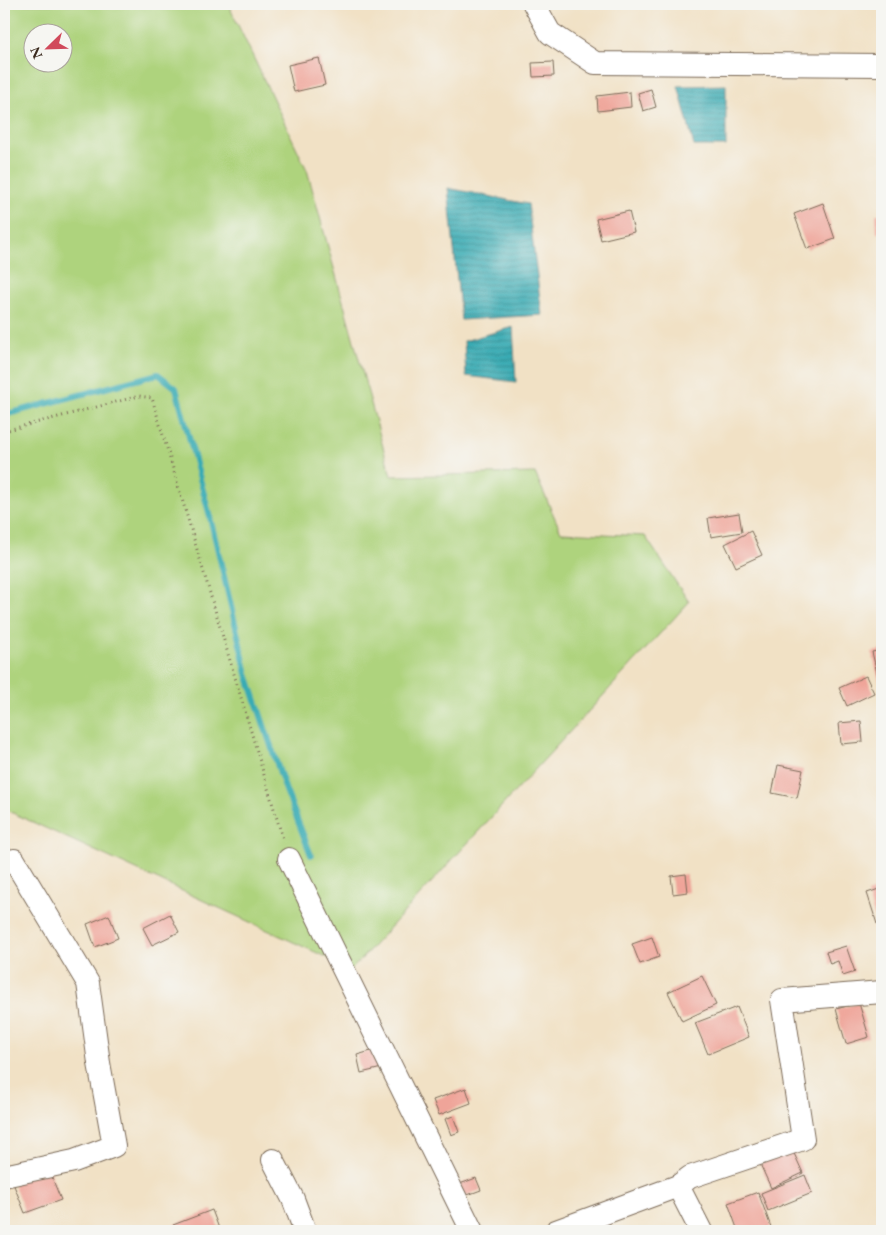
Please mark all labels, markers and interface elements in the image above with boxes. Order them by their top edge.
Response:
north arrow [22,22,72,72]
text: N [25,44,47,62]

